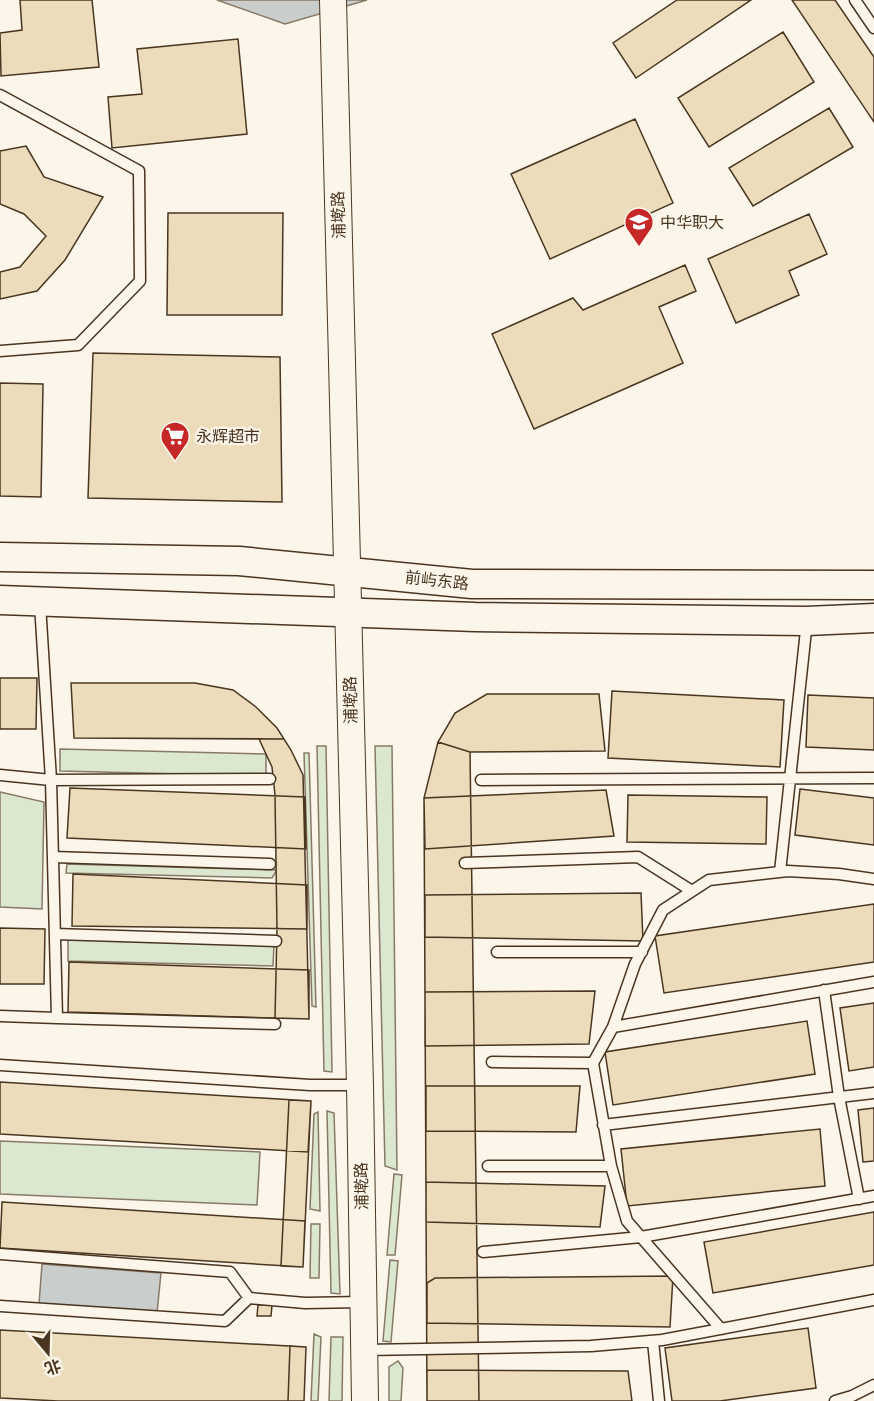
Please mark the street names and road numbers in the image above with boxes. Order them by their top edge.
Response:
street label: 浦墘路 [325,191,351,239]
street label: 前屿东路 [404,565,470,595]
street label: 浦墘路 [338,676,362,724]
street label: 浦墘路 [349,1162,373,1210]

